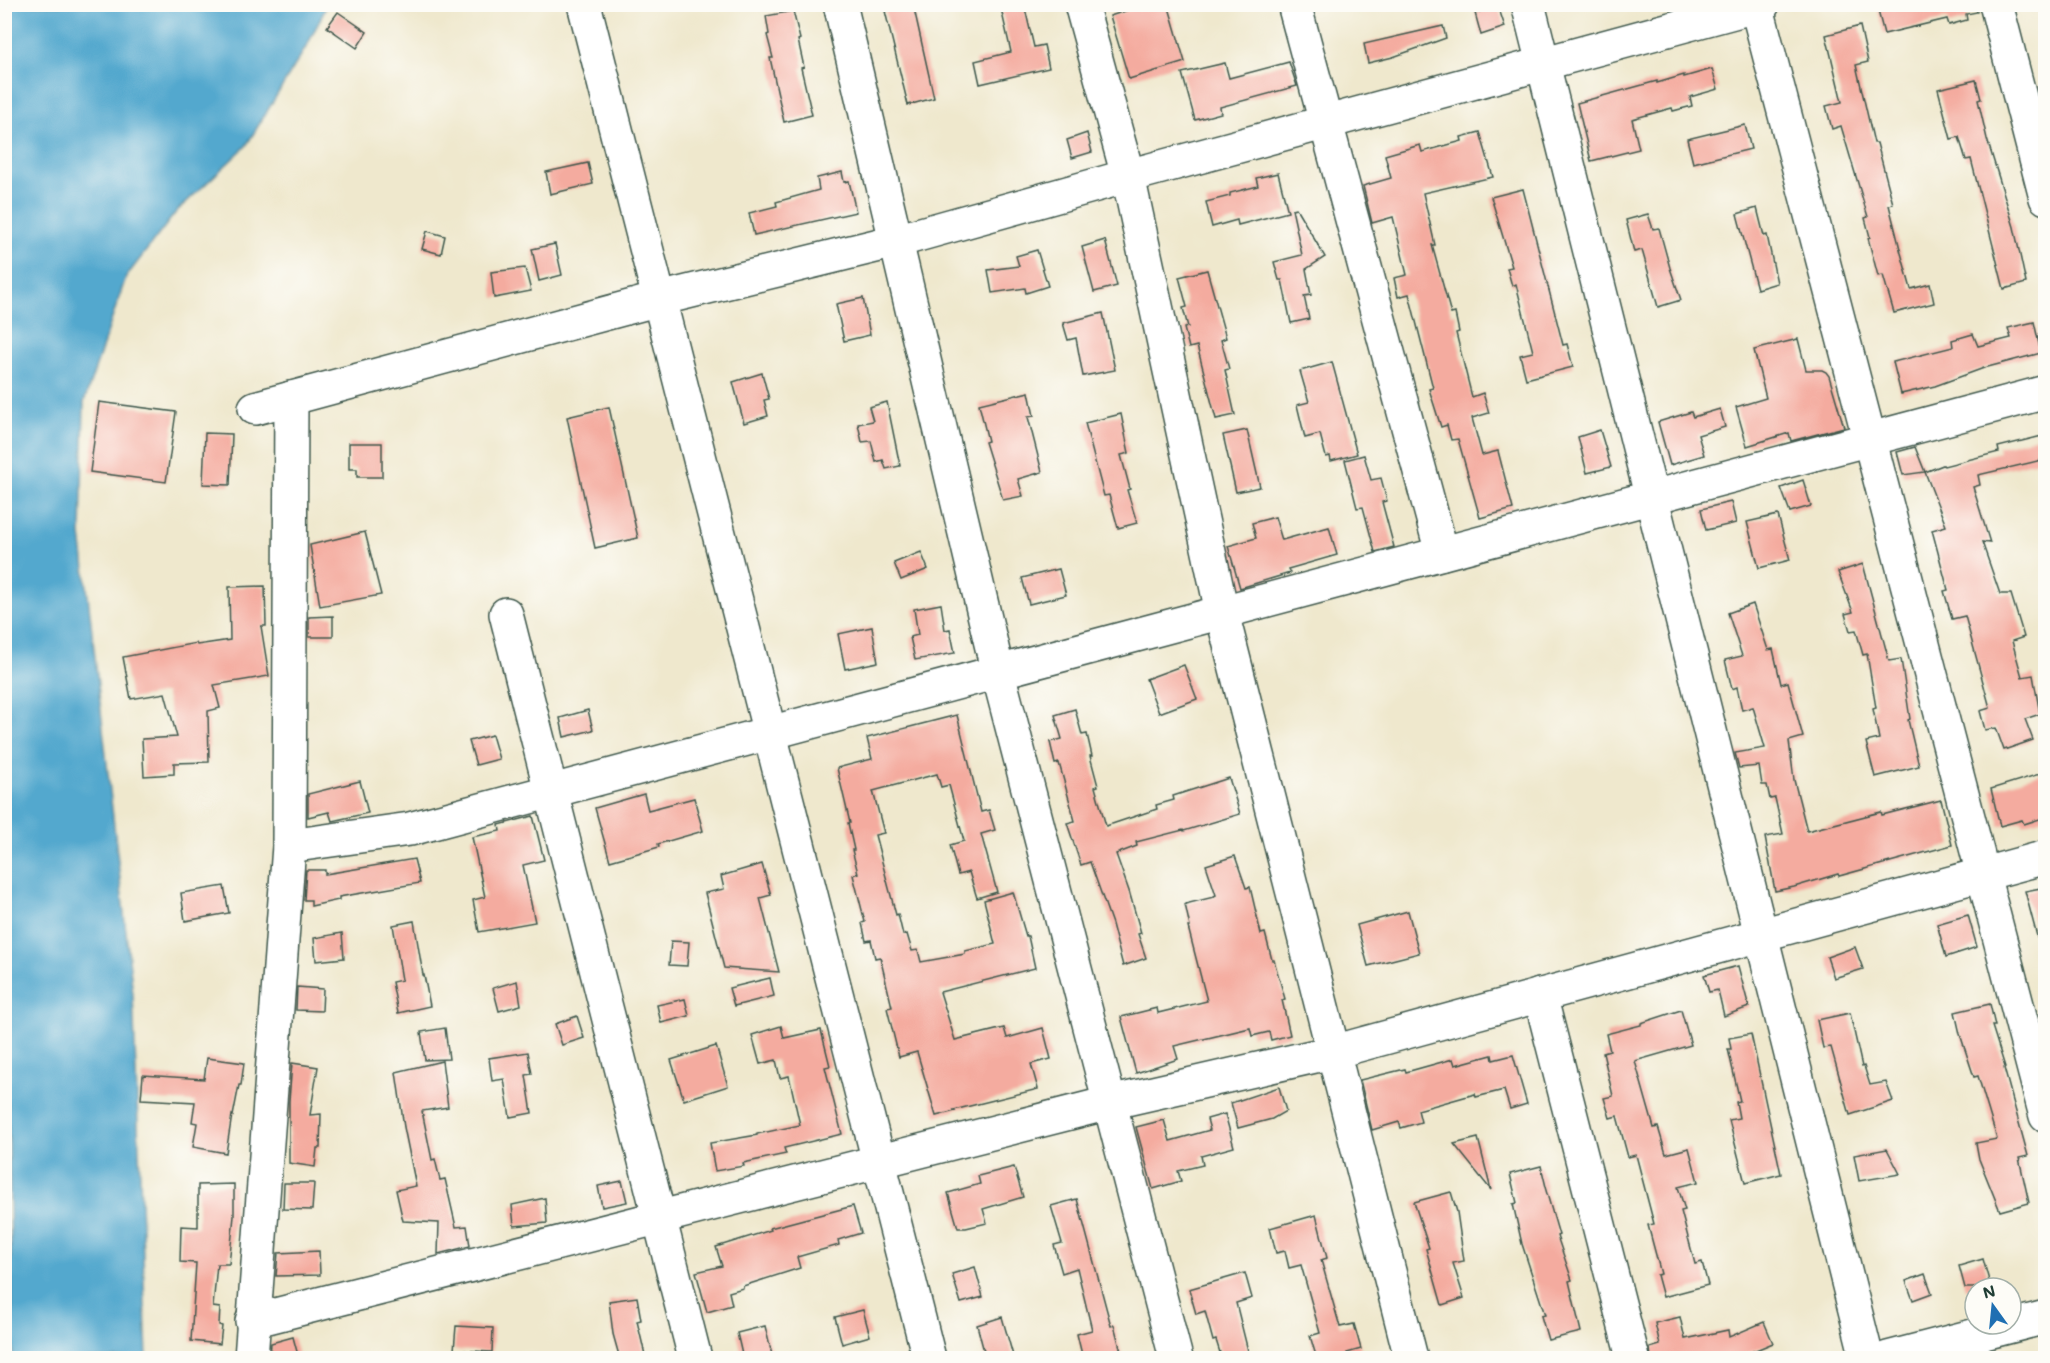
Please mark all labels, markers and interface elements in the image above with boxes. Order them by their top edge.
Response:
north arrow [1963,1276,2023,1336]
text: N [1980,1279,1998,1303]

